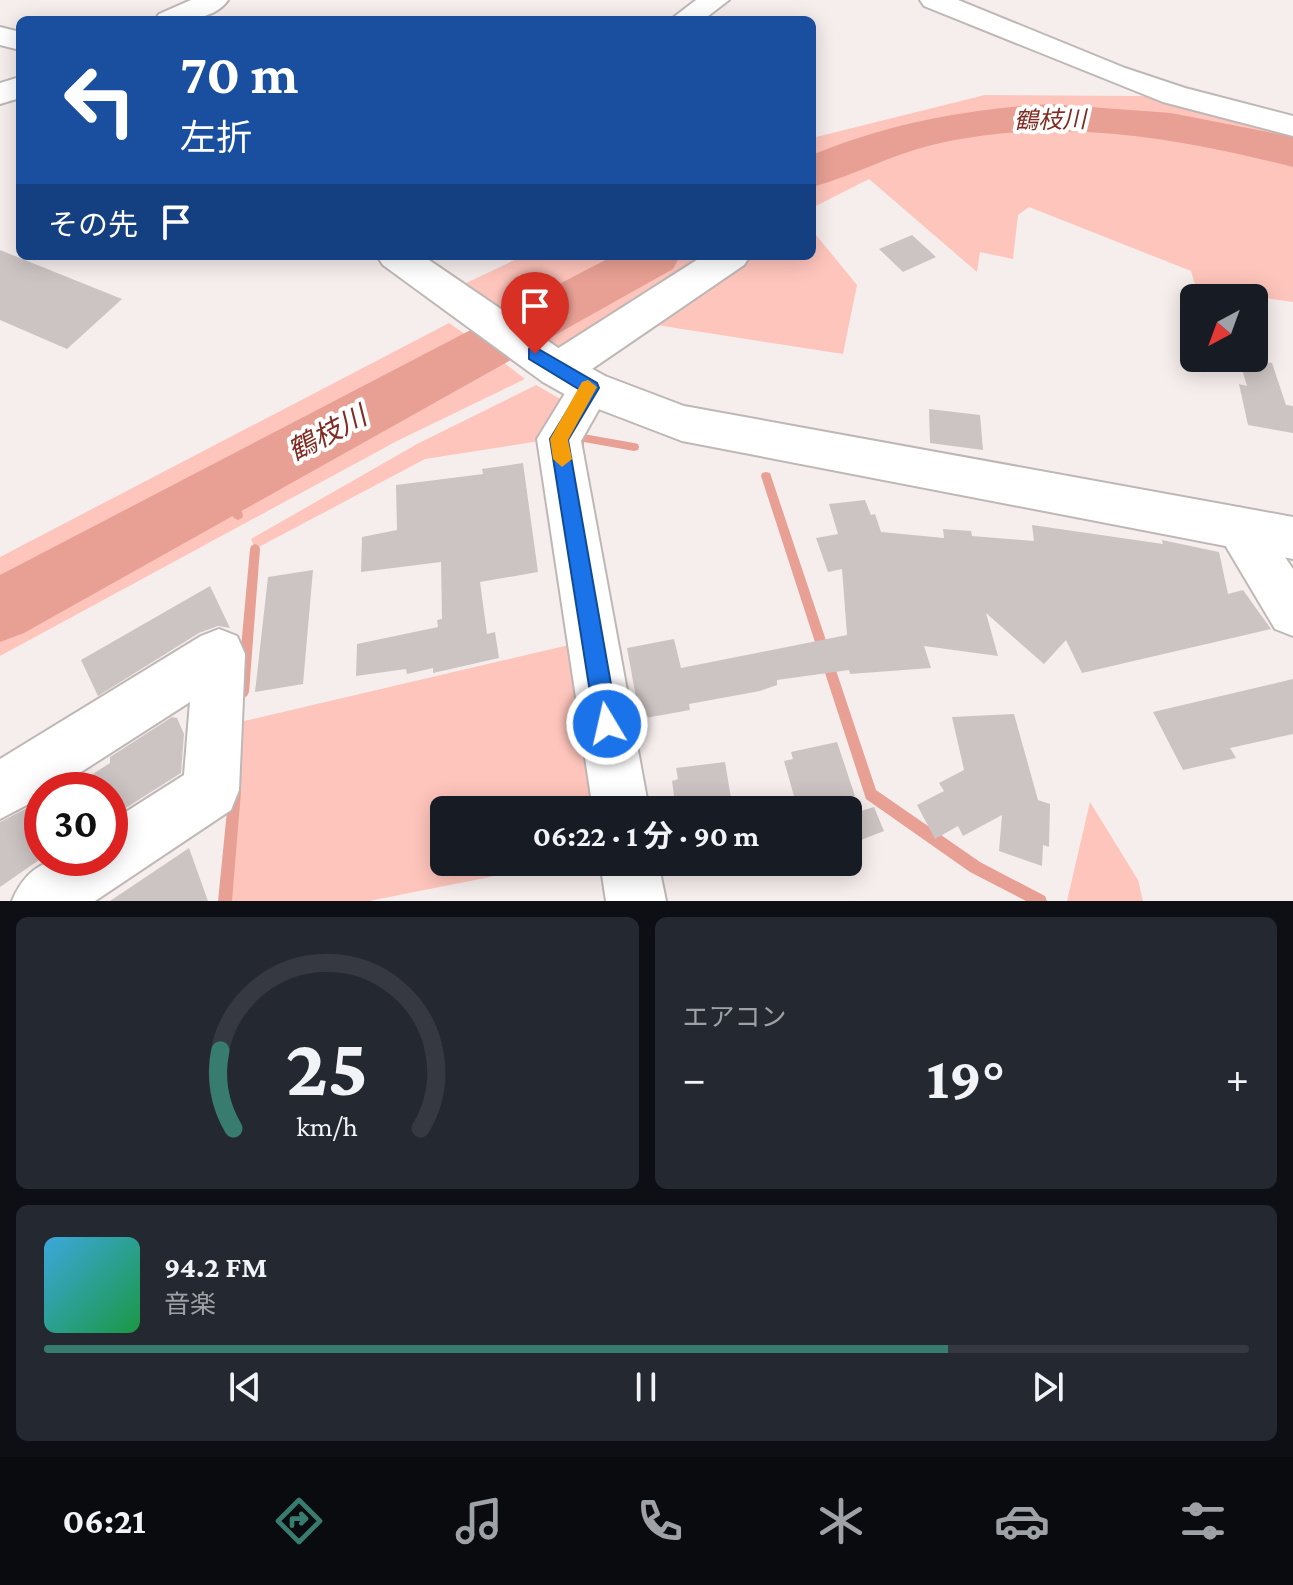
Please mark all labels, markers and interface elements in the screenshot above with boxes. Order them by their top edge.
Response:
text: 70 m [180,43,299,105]
icon: left [48,48,152,152]
water label: 鶴枝川 [1014,105,1089,134]
text: 左折 [180,118,252,158]
icon: arrive [154,200,198,244]
text: その先 [48,208,138,241]
pin [501,272,569,354]
icon: arrive [513,284,557,328]
north arrow [1180,284,1268,372]
map controls [1180,284,1268,372]
water label: 鶴枝川 [283,399,374,467]
position arrow [565,682,649,766]
speed limit sign: 30 [24,772,128,876]
text: 06:22 · 1 分 · 90 m [533,819,759,852]
text: エアコン [683,1003,787,1032]
text: 25 [286,1020,369,1113]
text: 19° [926,1044,1005,1111]
text: − [683,1054,706,1102]
text: + [1226,1054,1249,1102]
text: km/h [296,1110,358,1142]
text: 94.2 FM [164,1250,267,1283]
text: 音楽 [164,1290,216,1319]
icon: previous [223,1365,267,1409]
icon: pause [624,1365,668,1409]
icon: next [1026,1365,1070,1409]
icon: directions [271,1493,327,1549]
icon: music [451,1493,507,1549]
icon: phone [632,1493,688,1549]
icon: climate [813,1493,869,1549]
icon: car [994,1493,1050,1549]
icon: filters [1175,1493,1231,1549]
text: 06:21 [62,1501,146,1541]

